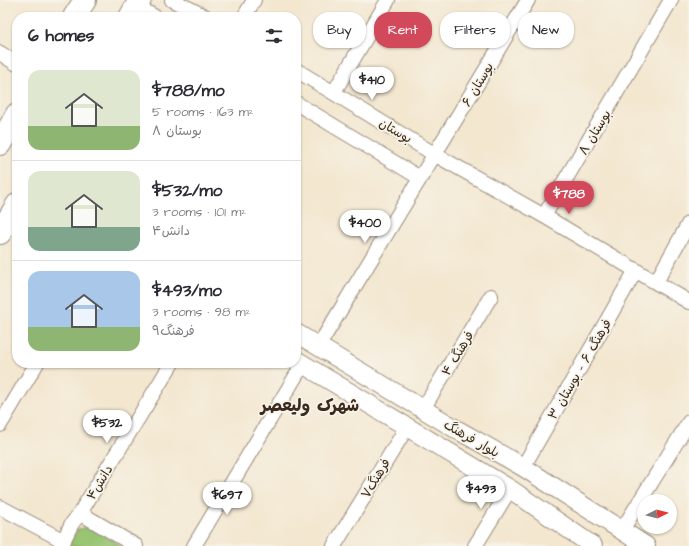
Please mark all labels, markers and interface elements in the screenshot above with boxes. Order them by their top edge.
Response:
chip: Buy [313,12,366,48]
chip: Rent [374,12,432,48]
chip: Filters [440,12,510,48]
chip: New [518,12,574,48]
text: 6 homes [28,24,94,48]
icon: filters [263,25,285,47]
street label: بوستان ۶ [458,59,498,110]
pin: $410 [348,67,396,101]
text: $410 [359,71,385,89]
text: $788/mo [152,79,225,103]
icon: home [60,86,108,134]
text: 5 rooms · 163 m² [152,103,254,121]
street label: بوستان ۸ [574,107,615,159]
street label: بوستان [376,114,415,148]
text: بوستان ۸ [152,122,202,140]
text: $532/mo [152,179,222,203]
pin: $788 [545,181,593,215]
text: $788 [553,185,585,203]
icon: home [60,187,108,235]
text: 3 rooms · 101 m² [152,203,246,221]
pin: $400 [341,210,389,244]
text: $400 [349,214,381,232]
text: دانش۴ [152,222,190,240]
text: $493/mo [152,279,222,303]
icon: home [60,287,108,335]
text: 3 rooms · 98 m² [152,303,251,321]
street label: فرهنگ ۶ - بوستان ۳ [544,316,616,423]
text: فرهنگ۹ [152,322,195,340]
street label: فرهنگ ۴ [437,328,478,379]
district label: شهرک ولیعصر [259,394,359,418]
pin: $532 [83,410,131,444]
text: $532 [92,414,122,432]
street label: بلوار فرهنگ [440,416,503,462]
street label: فرهنگ۷ [357,455,395,502]
street label: دانش۴ [82,462,117,503]
pin: $493 [457,476,505,510]
text: $493 [466,480,496,498]
pin: $697 [203,482,251,516]
text: $697 [212,486,242,504]
north arrow [637,494,677,534]
map controls [637,494,677,534]

